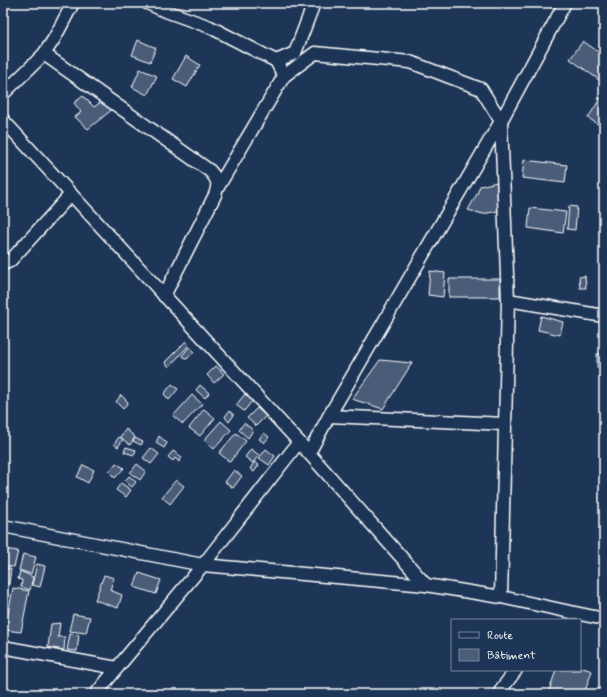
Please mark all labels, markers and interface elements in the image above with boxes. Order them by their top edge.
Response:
legend [451,619,581,671]
text: Route [487,628,513,644]
text: Bâtiment [487,648,536,664]

